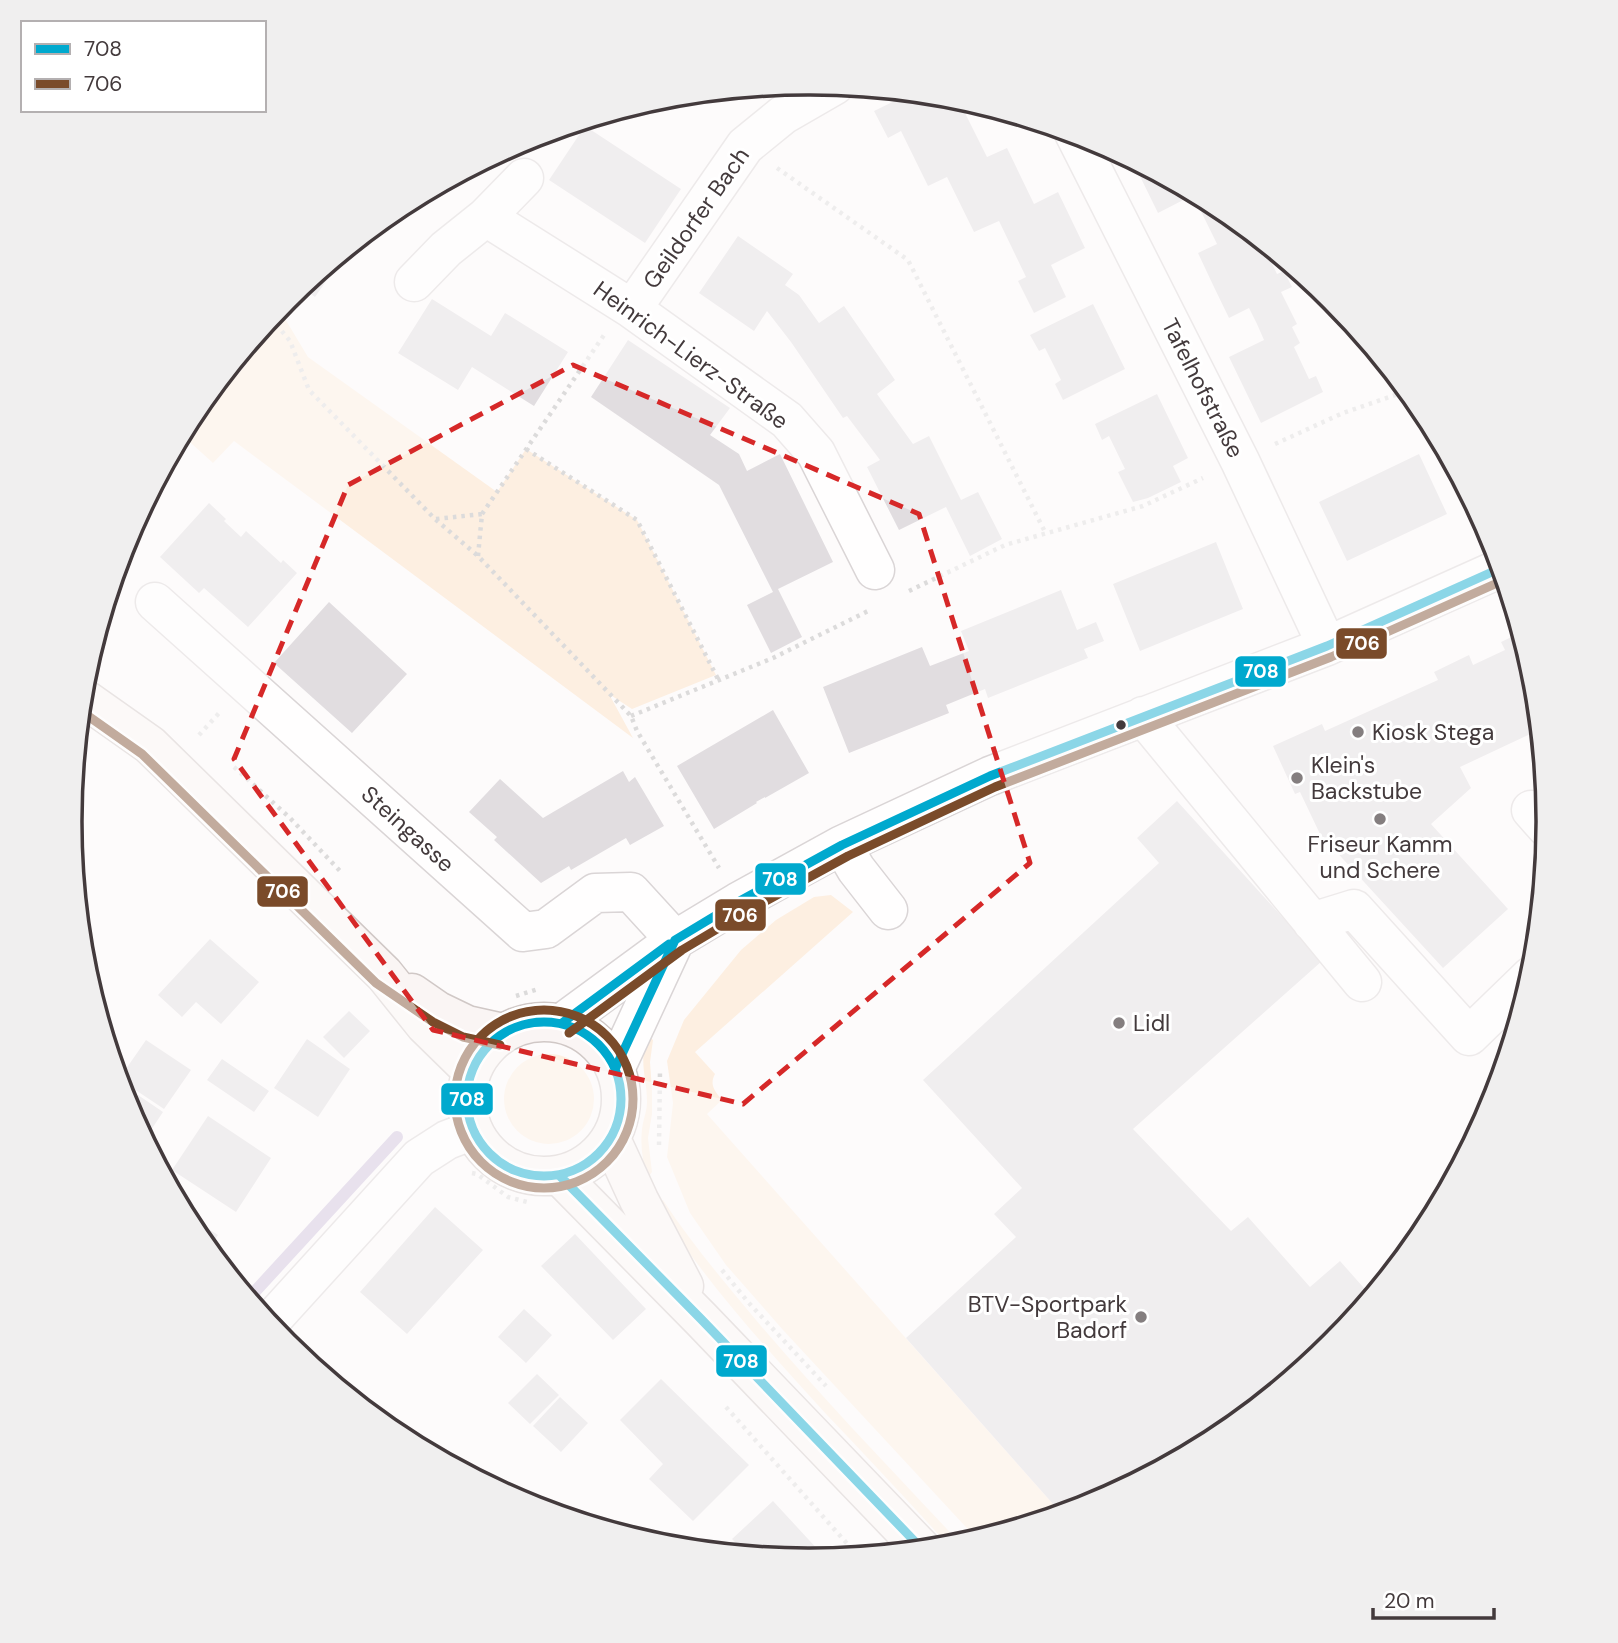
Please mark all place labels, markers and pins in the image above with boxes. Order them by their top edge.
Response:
place label: Kiosk Stega [1372,717,1494,747]
unlabelled marker [1114,718,1128,732]
marker: Kiosk Stega [1350,724,1366,740]
place label: Klein's Backstube [1311,750,1422,806]
marker: Klein's Backstube [1289,770,1305,786]
marker: Friseur Kamm und Schere [1372,811,1388,827]
place label: Friseur Kamm und Schere [1307,829,1453,885]
place label: Lidl [1133,1008,1170,1038]
marker: Lidl [1111,1015,1127,1031]
place label: BTV-Sportpark Badorf [968,1289,1127,1345]
marker: BTV-Sportpark Badorf [1133,1309,1149,1325]

